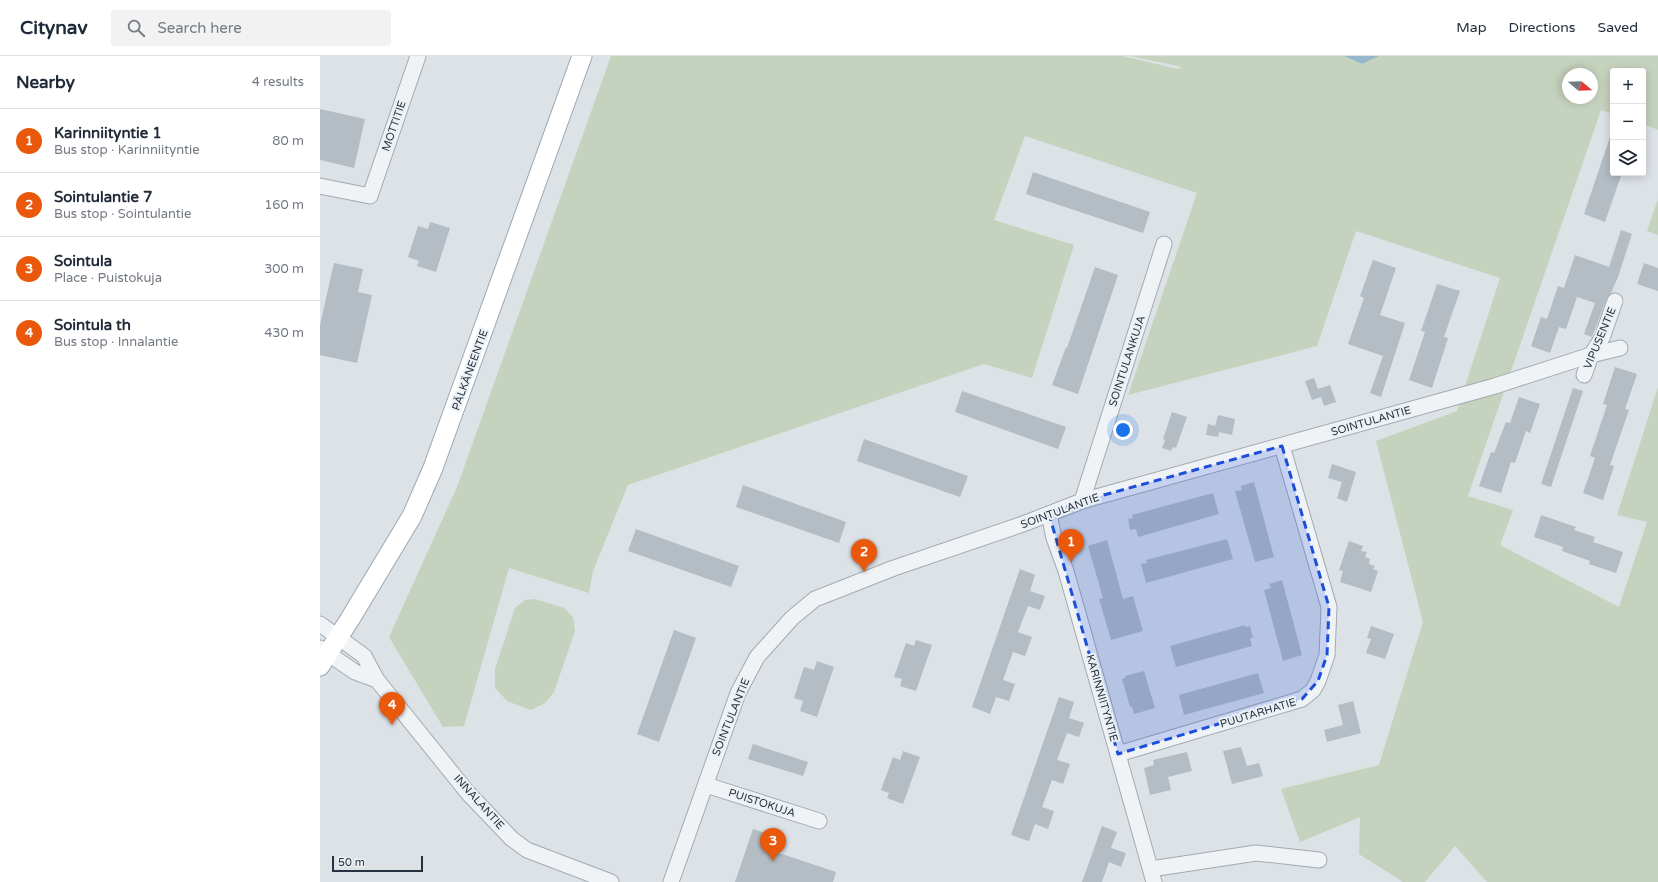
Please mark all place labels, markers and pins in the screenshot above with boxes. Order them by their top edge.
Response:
pin: 1 [1058,529,1084,562]
pin: 2 [851,539,877,572]
pin: 4 [379,692,405,725]
pin: 3 [760,828,786,861]

